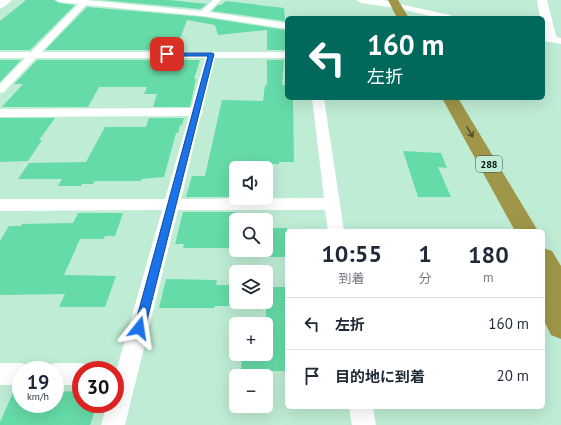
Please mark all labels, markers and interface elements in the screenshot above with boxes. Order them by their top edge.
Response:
text: 160 m [367,26,444,63]
icon: left [301,32,353,84]
pin [150,37,184,71]
icon: arrive [156,43,178,65]
text: 左折 [367,65,403,88]
one-way arrow [466,126,474,138]
road number: 288 [476,156,502,172]
map controls [229,161,273,413]
button: sound [229,161,273,205]
button: search [229,213,273,257]
text: 10:55 [321,238,382,269]
text: 1 [418,238,432,269]
text: 180 [468,239,509,270]
button: layers [229,265,273,309]
text: m [483,269,494,286]
text: 到着 [339,270,365,287]
text: 分 [419,270,432,287]
position arrow [118,307,160,349]
icon: left [301,313,323,335]
text: 160 m [488,314,529,333]
text: 左折 [335,315,365,334]
button: + [229,317,273,361]
speed limit sign: 30 [72,361,124,413]
icon: arrive [301,365,323,387]
text: 20 m [496,366,529,385]
text: 目的地に到着 [335,367,425,386]
text: 19 [27,369,49,395]
button: − [229,369,273,413]
text: km/h [27,390,49,403]

